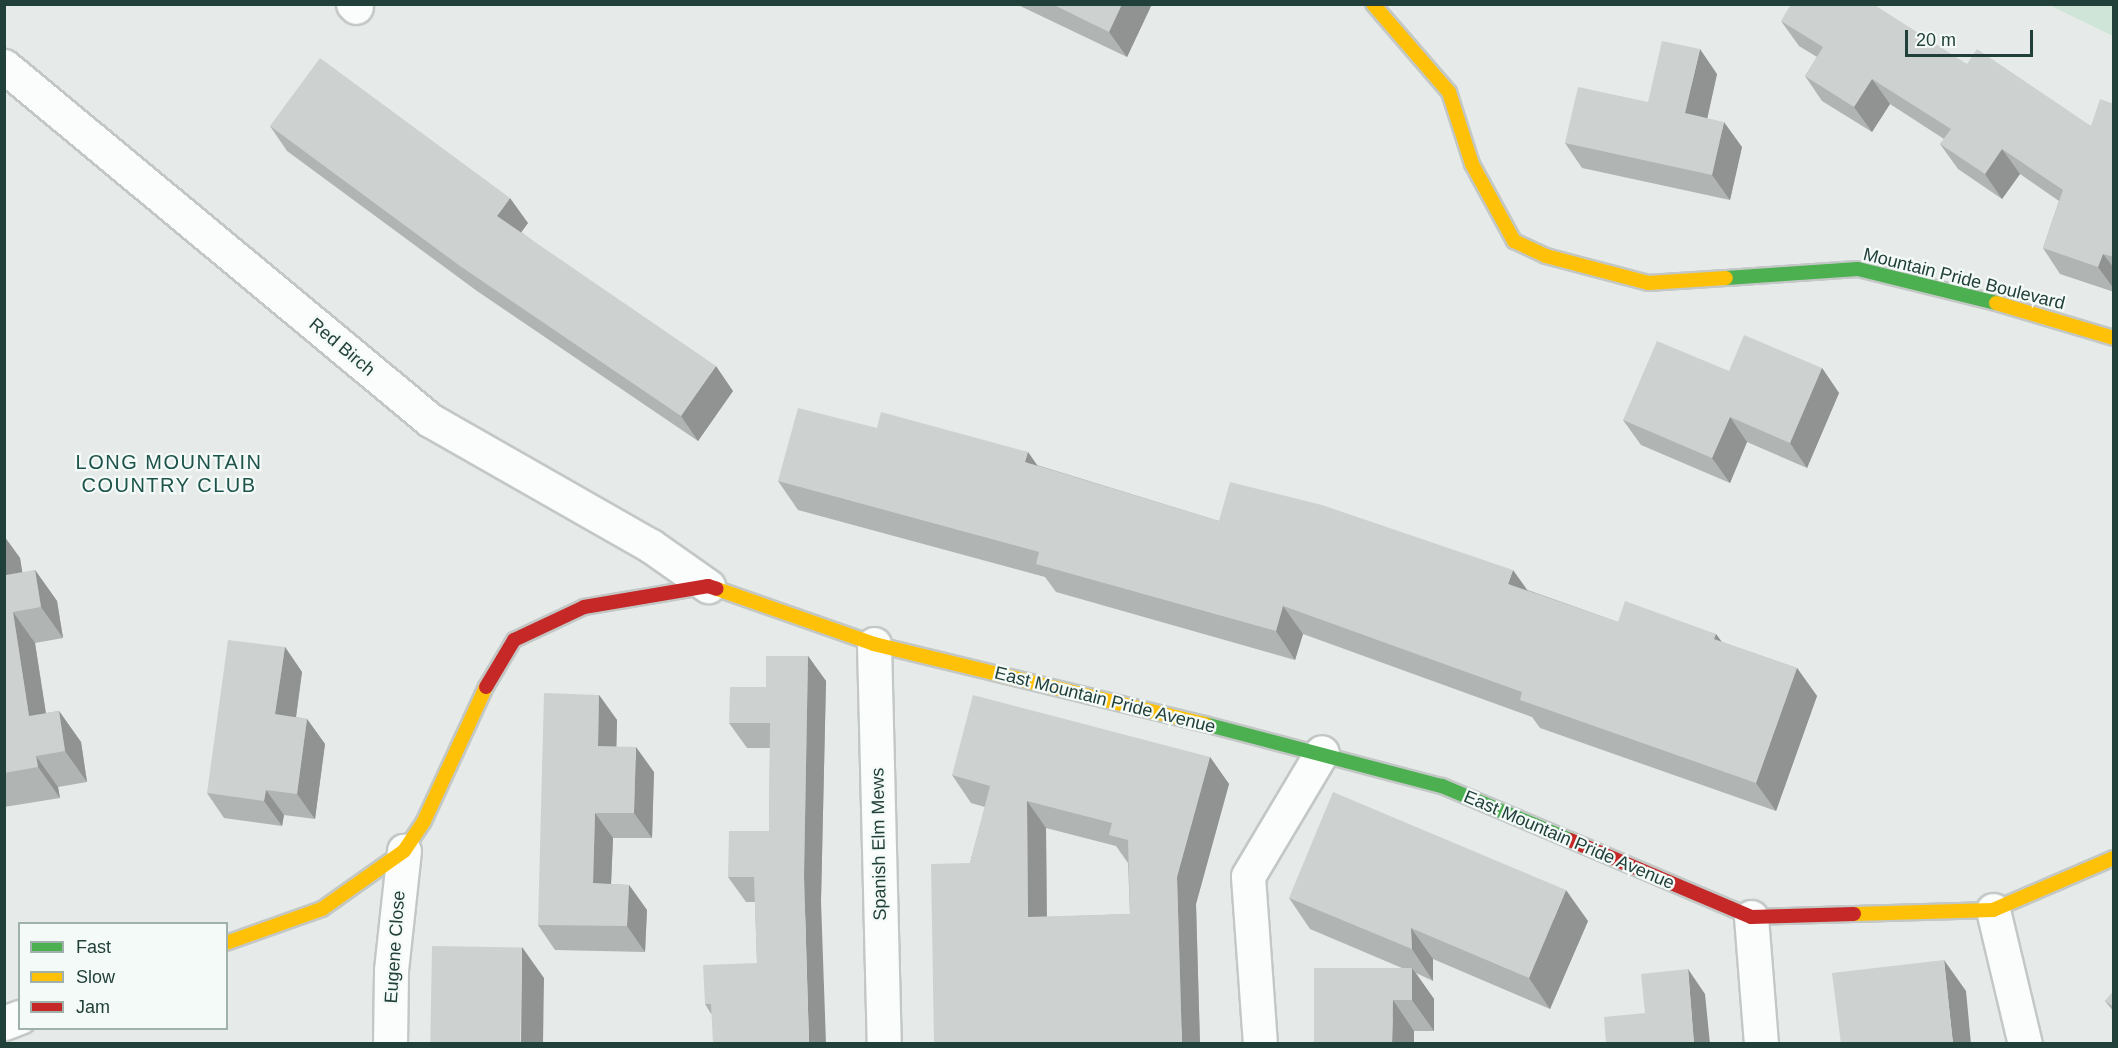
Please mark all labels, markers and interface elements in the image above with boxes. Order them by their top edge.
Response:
scale bar [1908,18,2036,56]
text: 20 m [1916,30,1956,50]
street label: Mountain Pride Boulevard [1861,243,2067,315]
street label: Red Birch [305,313,379,381]
district label: LONG MOUNTAIN COUNTRY CLUB [76,451,262,498]
street label: East Mountain Pride Avenue [992,662,1218,738]
street label: Spanish Elm Mews [867,767,891,921]
street label: East Mountain Pride Avenue [1460,786,1678,894]
street label: Eugene Close [380,890,410,1004]
legend [18,922,228,1030]
text: Fast [76,937,111,957]
text: Slow [76,967,115,987]
text: Jam [76,997,110,1017]

